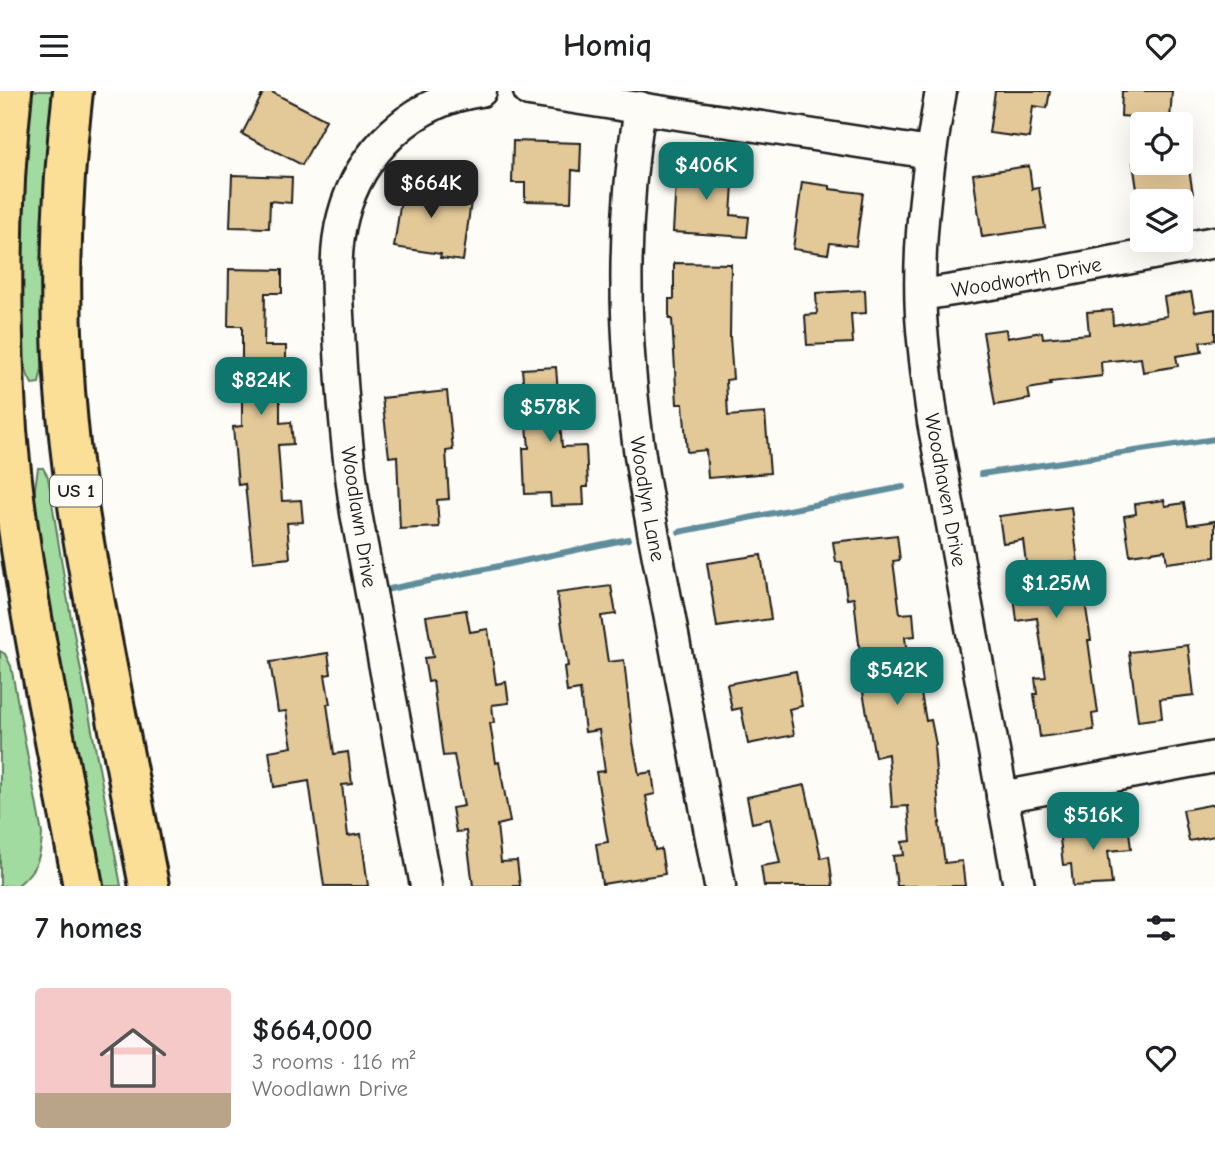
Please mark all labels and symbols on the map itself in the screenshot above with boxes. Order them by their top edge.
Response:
pin: $406K [657,143,755,202]
pin: $664K [382,160,480,220]
street label: Woodworth Drive [950,252,1103,302]
pin: $824K [212,357,310,417]
pin: $578K [501,385,599,444]
street label: Woodhaven Drive [920,412,972,568]
street label: Woodlyn Lane [625,435,670,564]
street label: Woodlawn Drive [336,445,382,589]
road number: US 1 [50,475,102,507]
pin: $1.25M [999,561,1113,620]
pin: $542K [848,647,946,707]
pin: $516K [1044,793,1142,852]

